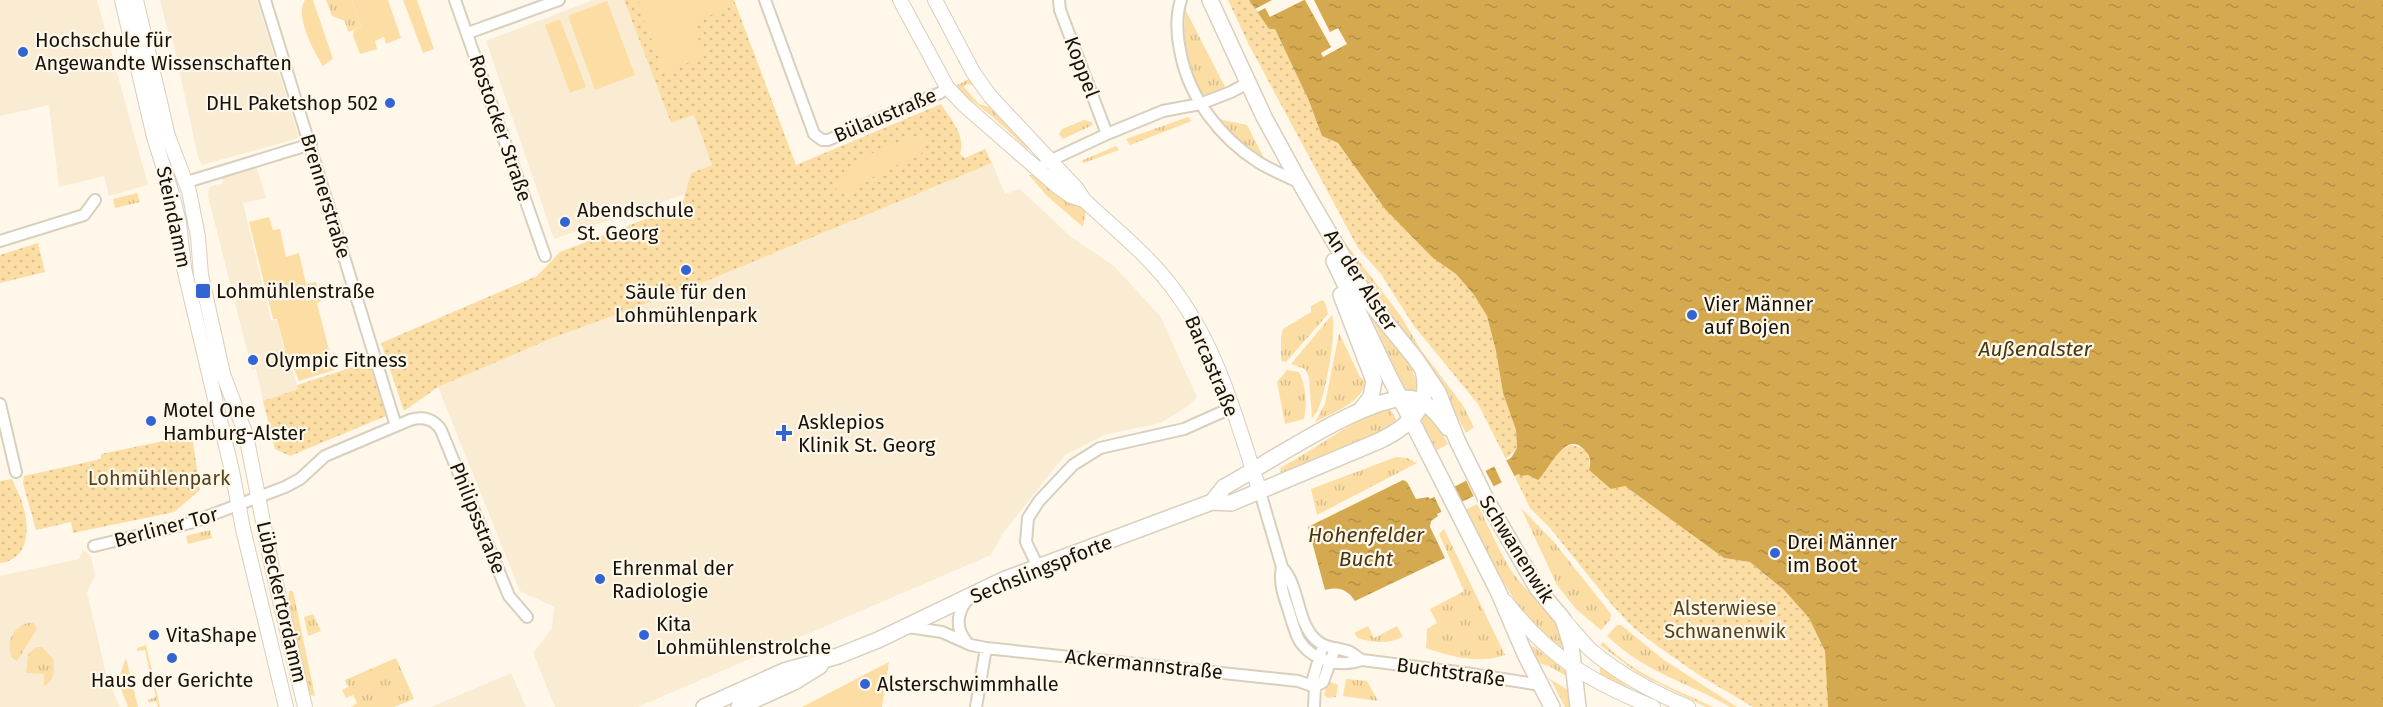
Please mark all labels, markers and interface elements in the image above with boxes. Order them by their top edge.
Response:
place label: Hochschule für Angewandte Wissenschaften [35,28,292,75]
street label: Koppel [1059,33,1105,101]
marker: Hochschule für Angewandte Wissenschaften [16,45,30,59]
street label: Rostocker Straße [465,51,537,205]
street label: Bülaustraße [830,83,940,147]
place label: DHL Paketshop 502 [206,91,378,115]
marker: DHL Paketshop 502 [383,96,397,110]
street label: Brennerstraße [296,131,356,261]
street label: Steindamm [152,164,196,270]
place label: Abendschule St. Georg [577,198,694,245]
marker: Abendschule St. Georg [558,215,572,229]
street label: An der Alster [1319,225,1403,336]
marker: Säule für den Lohmühlenpark [679,263,693,277]
place label: Lohmühlenstraße [216,279,375,303]
place label: Säule für den Lohmühlenpark [615,280,758,327]
marker: Lohmühlenstraße [194,282,212,300]
place label: Vier Männer auf Bojen [1704,292,1813,339]
marker: Vier Männer auf Bojen [1685,308,1699,322]
street label: Barcastraße [1180,312,1244,420]
water label: Außenalster [1978,336,2092,362]
place label: Olympic Fitness [265,348,407,372]
marker: Olympic Fitness [246,353,260,367]
place label: Motel One Hamburg-Alster [163,398,306,445]
place label: Asklepios Klinik St. Georg [798,410,936,457]
marker: Motel One Hamburg-Alster [144,414,158,428]
marker: Asklepios Klinik St. Georg [775,424,793,442]
street label: Philipsstraße [445,459,511,577]
park label: Lohmühlenpark [88,466,231,490]
street label: Schwanenwik [1475,491,1560,608]
street label: Berliner Tor [111,502,221,552]
street label: Lübeckertordamm [252,519,312,685]
water label: Hohenfelder Bucht [1308,522,1425,572]
street label: Sechslingspforte [967,530,1115,608]
place label: Drei Männer im Boot [1787,530,1898,577]
marker: Drei Männer im Boot [1768,546,1782,560]
place label: Ehrenmal der Radiologie [612,556,734,603]
marker: Ehrenmal der Radiologie [593,572,607,586]
park label: Alsterwiese Schwanenwik [1664,596,1787,643]
place label: Kita Lohmühlenstrolche [656,612,831,659]
place label: VitaShape [166,623,257,647]
marker: VitaShape [147,628,161,642]
marker: Kita Lohmühlenstrolche [637,628,651,642]
street label: Ackermannstraße [1064,644,1224,684]
marker: Haus der Gerichte [165,651,179,665]
street label: Buchtstraße [1395,652,1507,692]
place label: Haus der Gerichte [91,668,253,692]
place label: Alsterschwimmhalle [877,672,1059,696]
marker: Alsterschwimmhalle [858,677,872,691]

